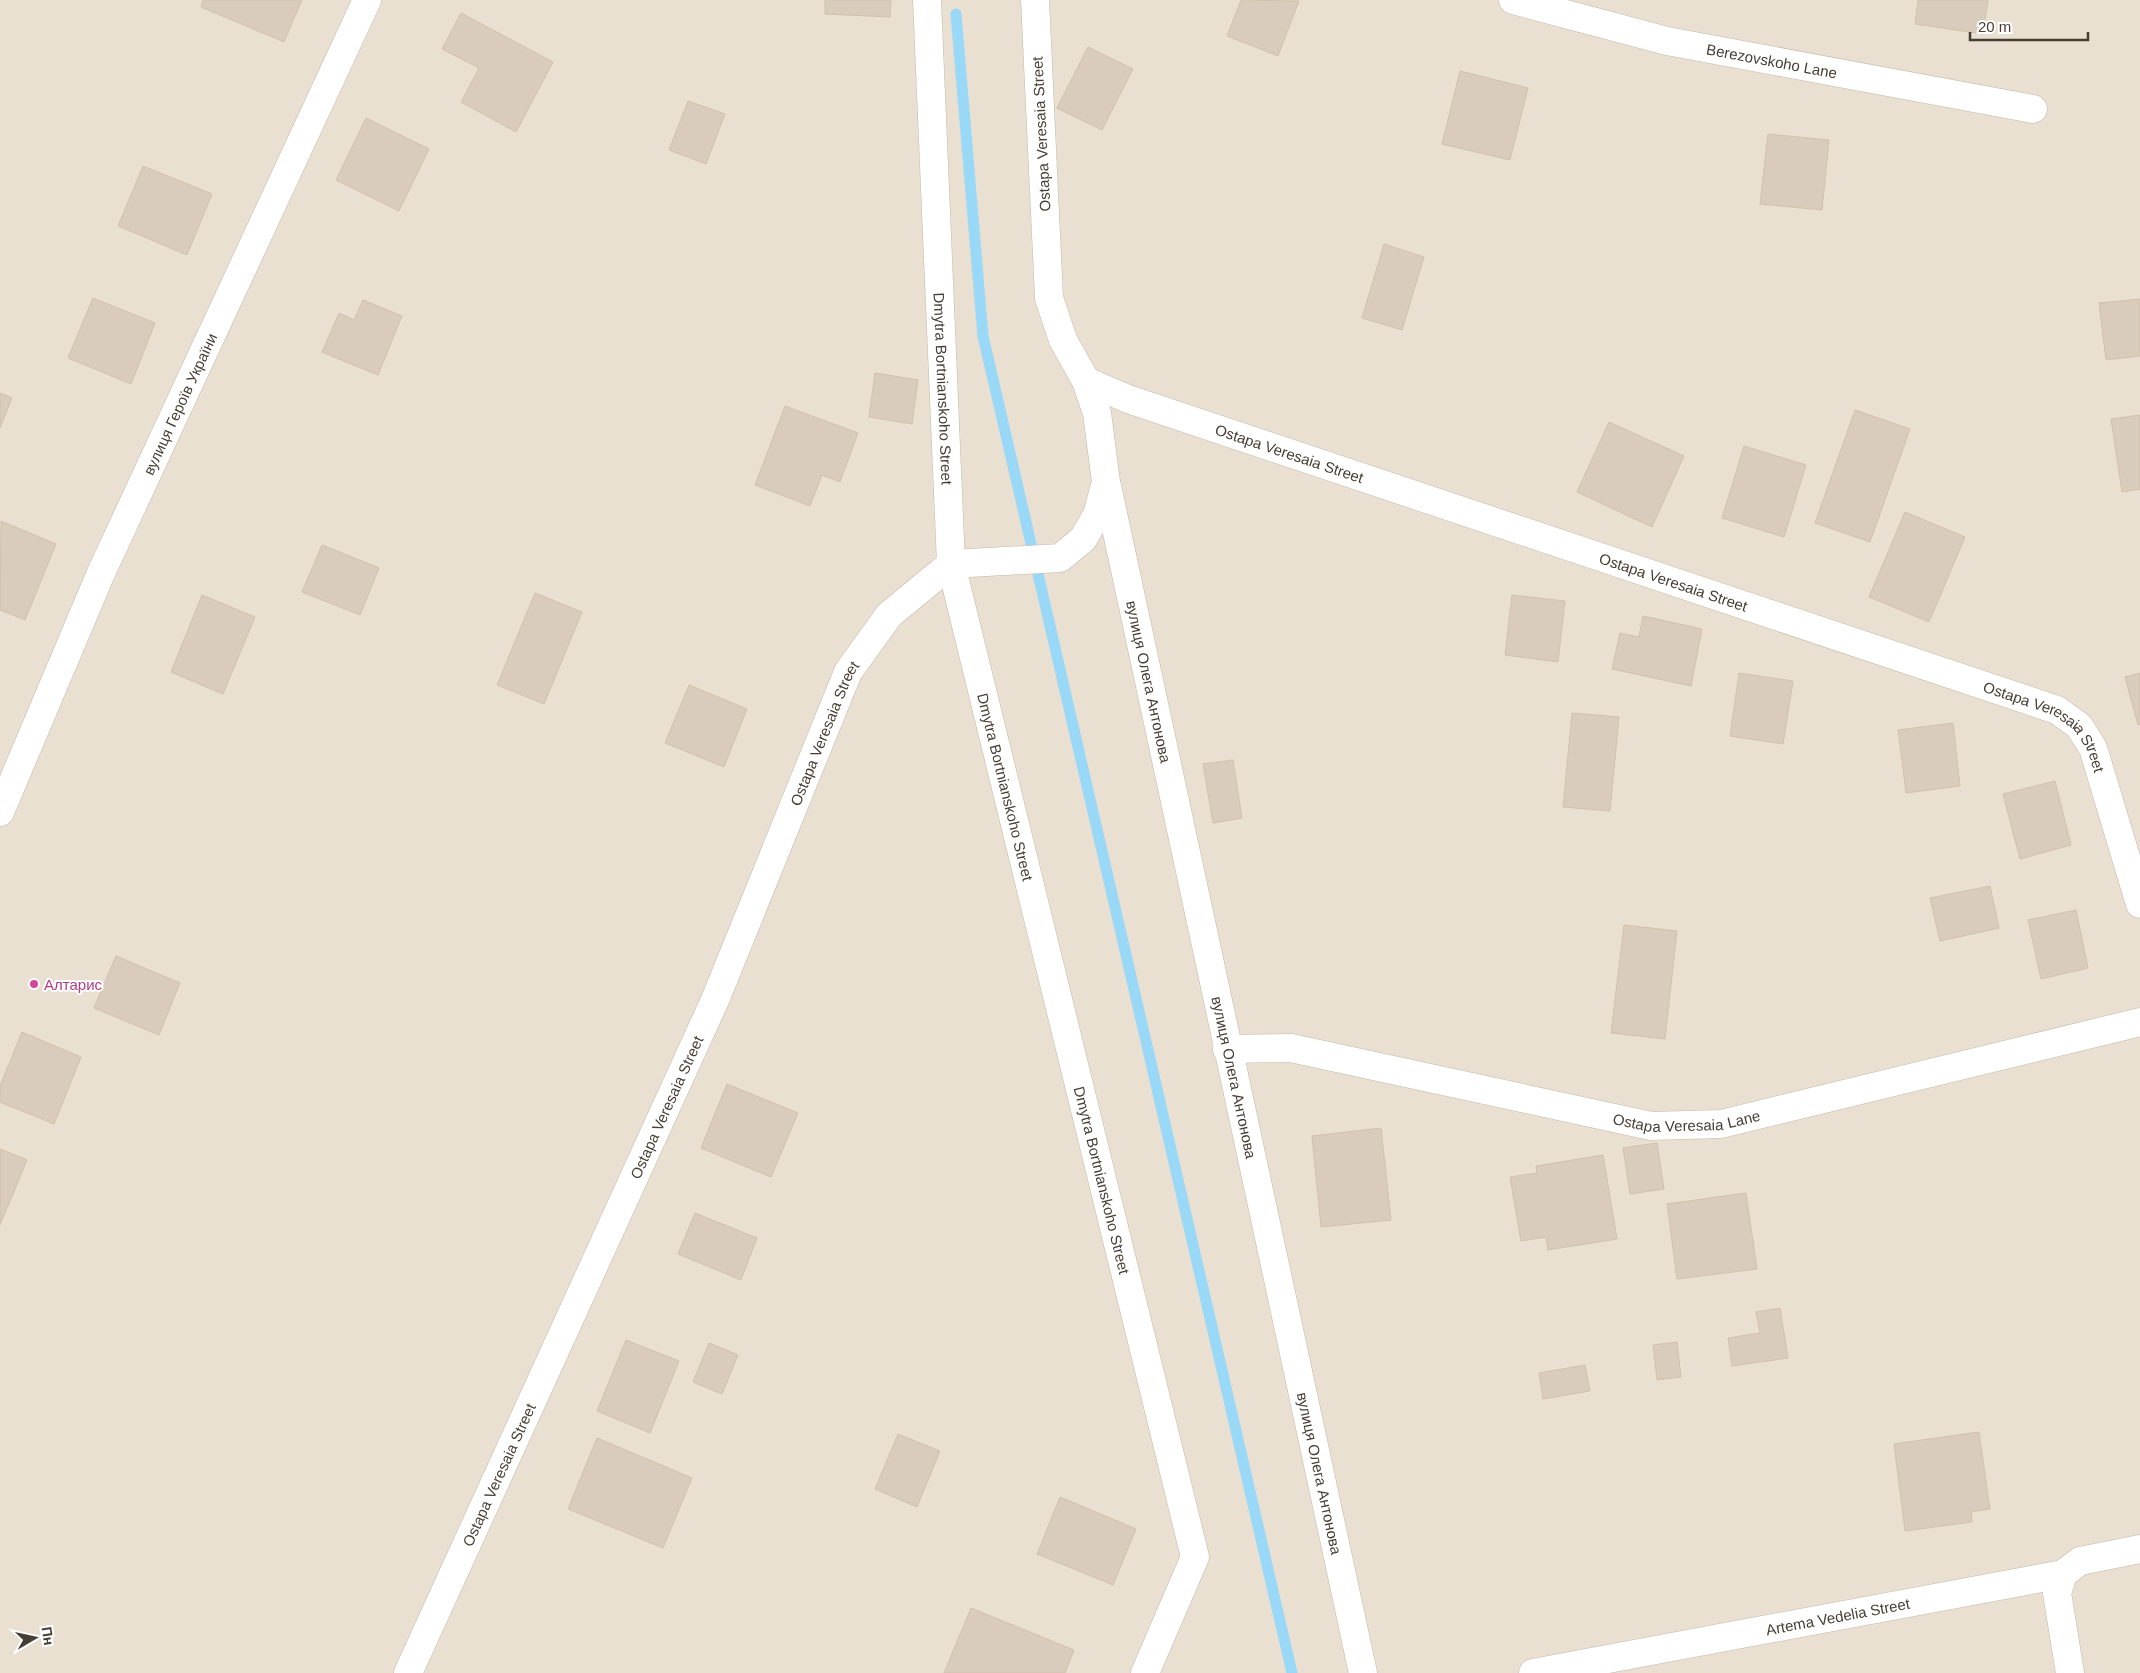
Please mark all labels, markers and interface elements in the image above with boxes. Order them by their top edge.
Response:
scale bar [1970,10,2088,42]
text: 20 m [1978,18,2011,35]
street label: Berezovskoho Lane [1705,40,1839,81]
street label: Ostapa Veresaia Street [1028,55,1054,212]
street label: Dmytra Bortnianskoho Street [931,292,956,486]
street label: вулиця Героїв України [139,330,220,477]
street label: Ostapa Veresaia Street [1213,420,1367,486]
street label: Ostapa Veresaia Street [1597,549,1751,615]
street label: вулиця Олега Антонова [1123,599,1175,765]
street label: Ostapa Veresaia Street [786,657,862,808]
street label: Ostapa Veresaia Street [1981,678,2109,775]
street label: Dmytra Bortnianskoho Street [975,691,1037,883]
place label: Алтарис [44,976,103,993]
marker: Алтарис [28,978,40,990]
street label: вулиця Олега Антонова [1209,995,1260,1161]
street label: Ostapa Veresaia Street [626,1032,706,1181]
street label: Dmytra Bortnianskoho Street [1071,1085,1134,1277]
street label: Ostapa Veresaia Lane [1611,1106,1762,1135]
street label: вулиця Олега Антонова [1294,1391,1346,1557]
street label: Ostapa Veresaia Street [459,1400,539,1549]
street label: Artema Vedelia Street [1764,1594,1912,1638]
north arrow [10,1613,60,1663]
text: Пн [38,1626,57,1646]

